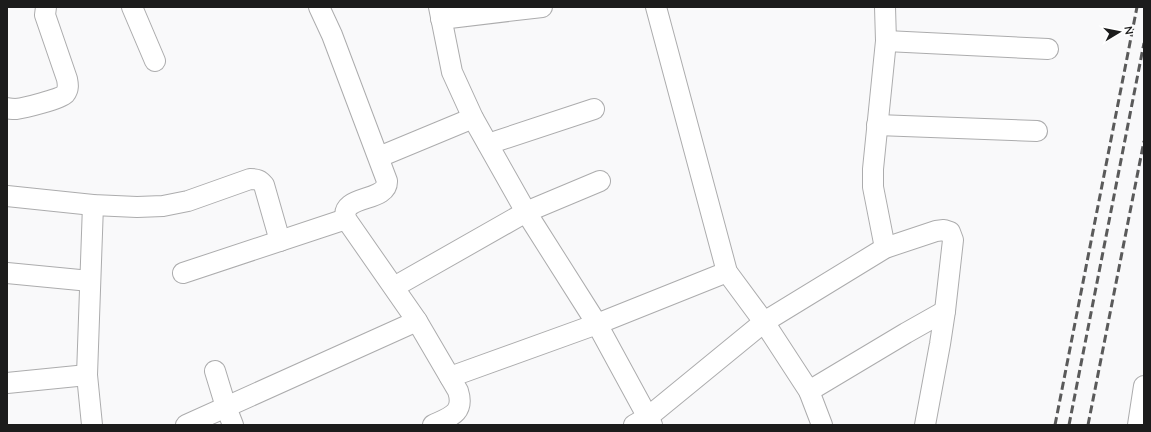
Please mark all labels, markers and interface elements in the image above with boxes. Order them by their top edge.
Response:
north arrow [1099,12,1139,52]
text: N [1120,25,1136,36]

